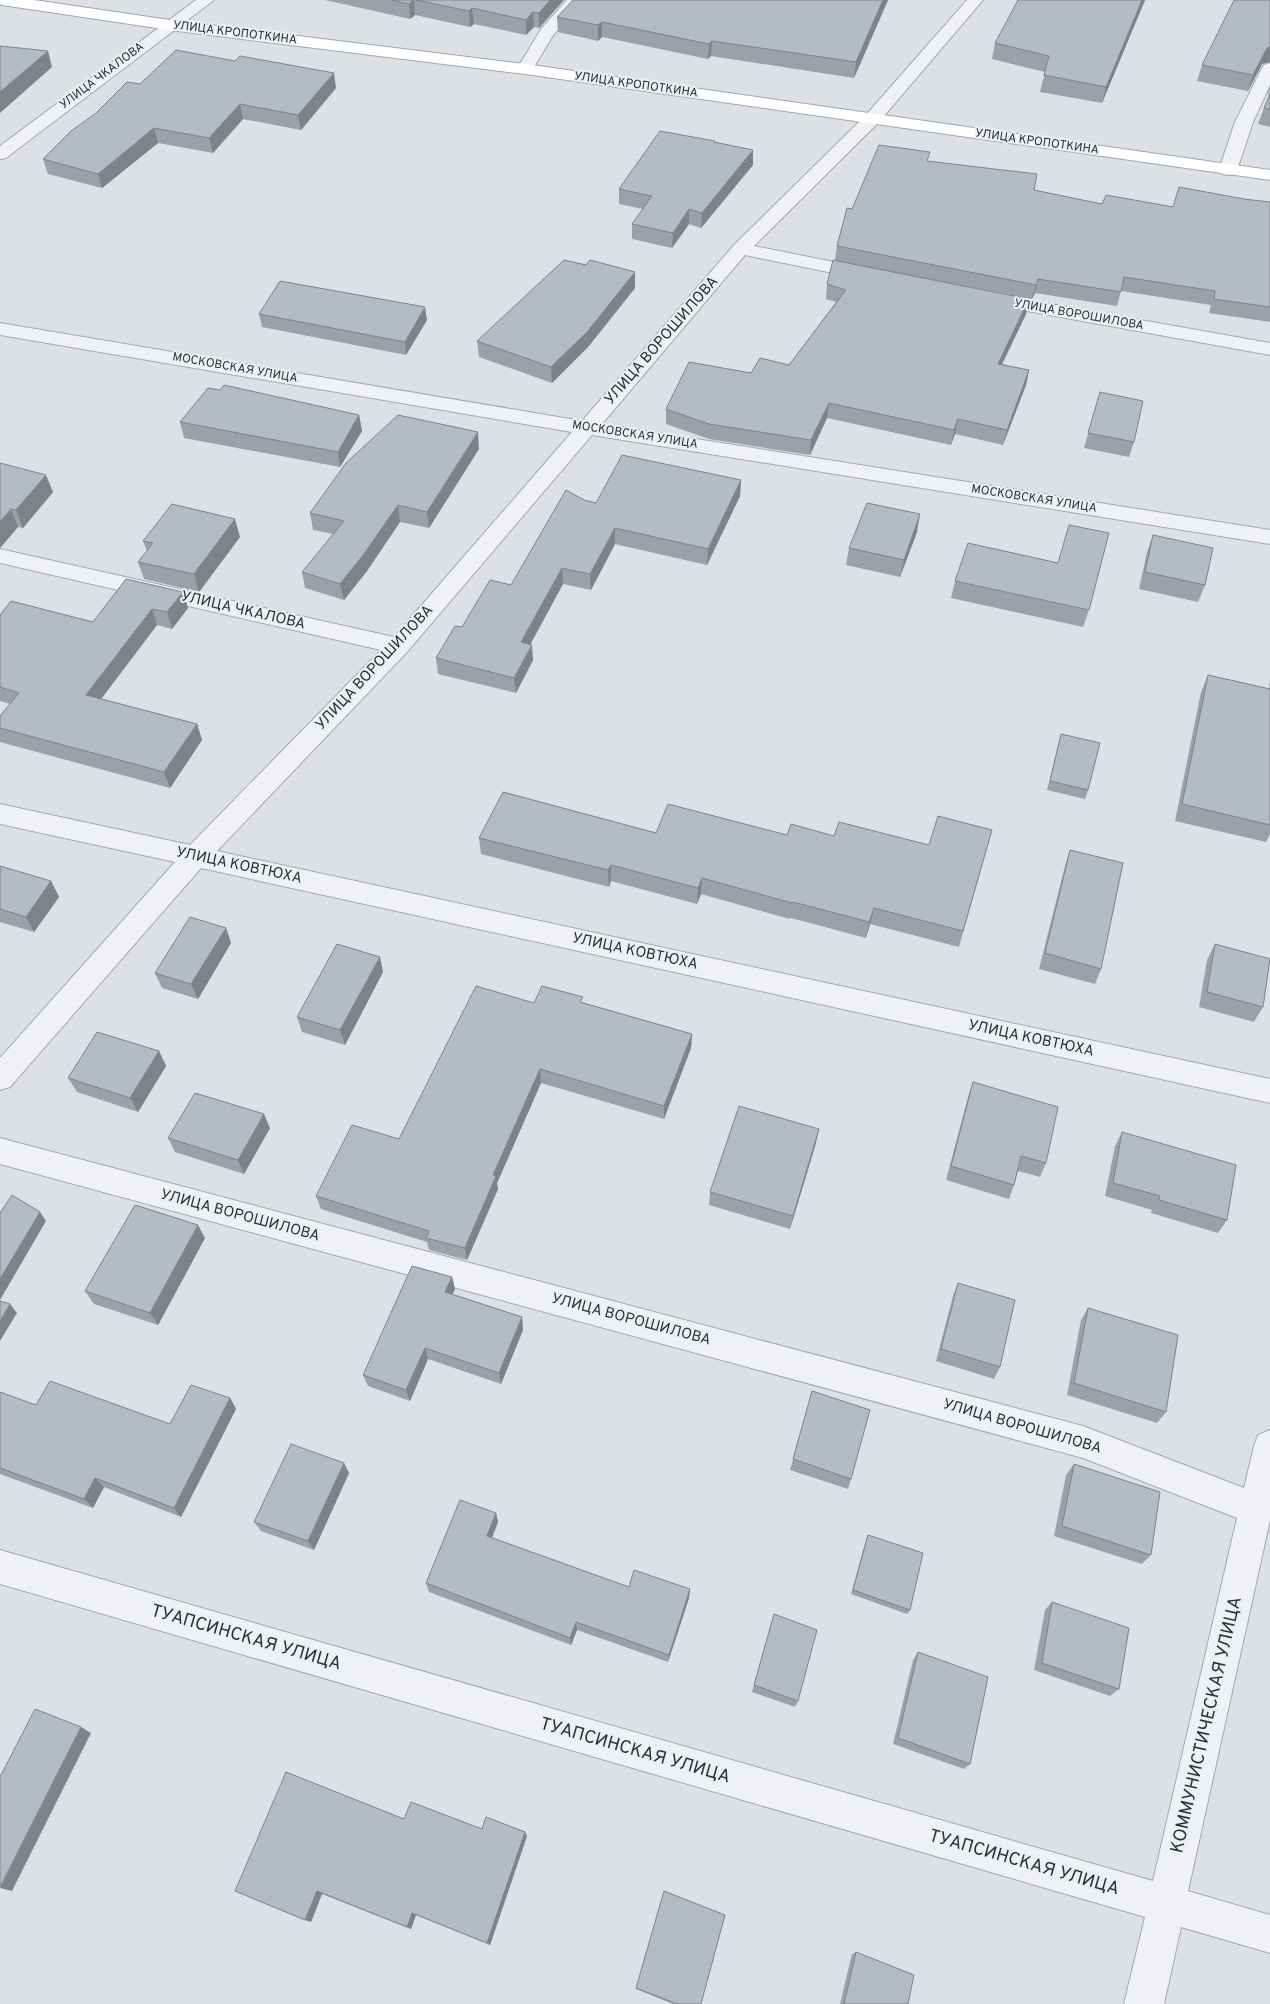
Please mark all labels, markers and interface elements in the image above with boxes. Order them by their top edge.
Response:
street label: УЛИЦА КРОПОТКИНА [172,17,298,49]
street label: УЛИЦА ЧКАЛОВА [57,39,147,113]
street label: УЛИЦА КРОПОТКИНА [573,68,699,102]
street label: УЛИЦА КРОПОТКИНА [974,125,1100,159]
street label: УЛИЦА ВОРОШИЛОВА [601,273,723,409]
street label: УЛИЦА ВОРОШИЛОВА [1013,296,1145,334]
street label: МОСКОВСКАЯ УЛИЦА [171,349,299,387]
street label: МОСКОВСКАЯ УЛИЦА [571,417,699,453]
street label: МОСКОВСКАЯ УЛИЦА [970,481,1098,517]
street label: УЛИЦА ЧКАЛОВА [179,587,307,635]
street label: УЛИЦА ВОРОШИЛОВА [312,601,438,735]
street label: УЛИЦА КОВТЮХА [174,843,304,889]
street label: УЛИЦА КОВТЮХА [570,929,700,975]
street label: УЛИЦА КОВТЮХА [966,1016,1096,1062]
street label: УЛИЦА ВОРОШИЛОВА [158,1186,322,1246]
street label: УЛИЦА ВОРОШИЛОВА [549,1290,713,1350]
street label: УЛИЦА ВОРОШИЛОВА [940,1395,1104,1459]
street label: КОММУНИСТИЧЕСКАЯ УЛИЦА [1166,1594,1248,1856]
street label: ТУАПСИНСКАЯ УЛИЦА [148,1600,344,1676]
street label: ТУАПСИНСКАЯ УЛИЦА [537,1713,733,1789]
street label: ТУАПСИНСКАЯ УЛИЦА [926,1825,1122,1901]

